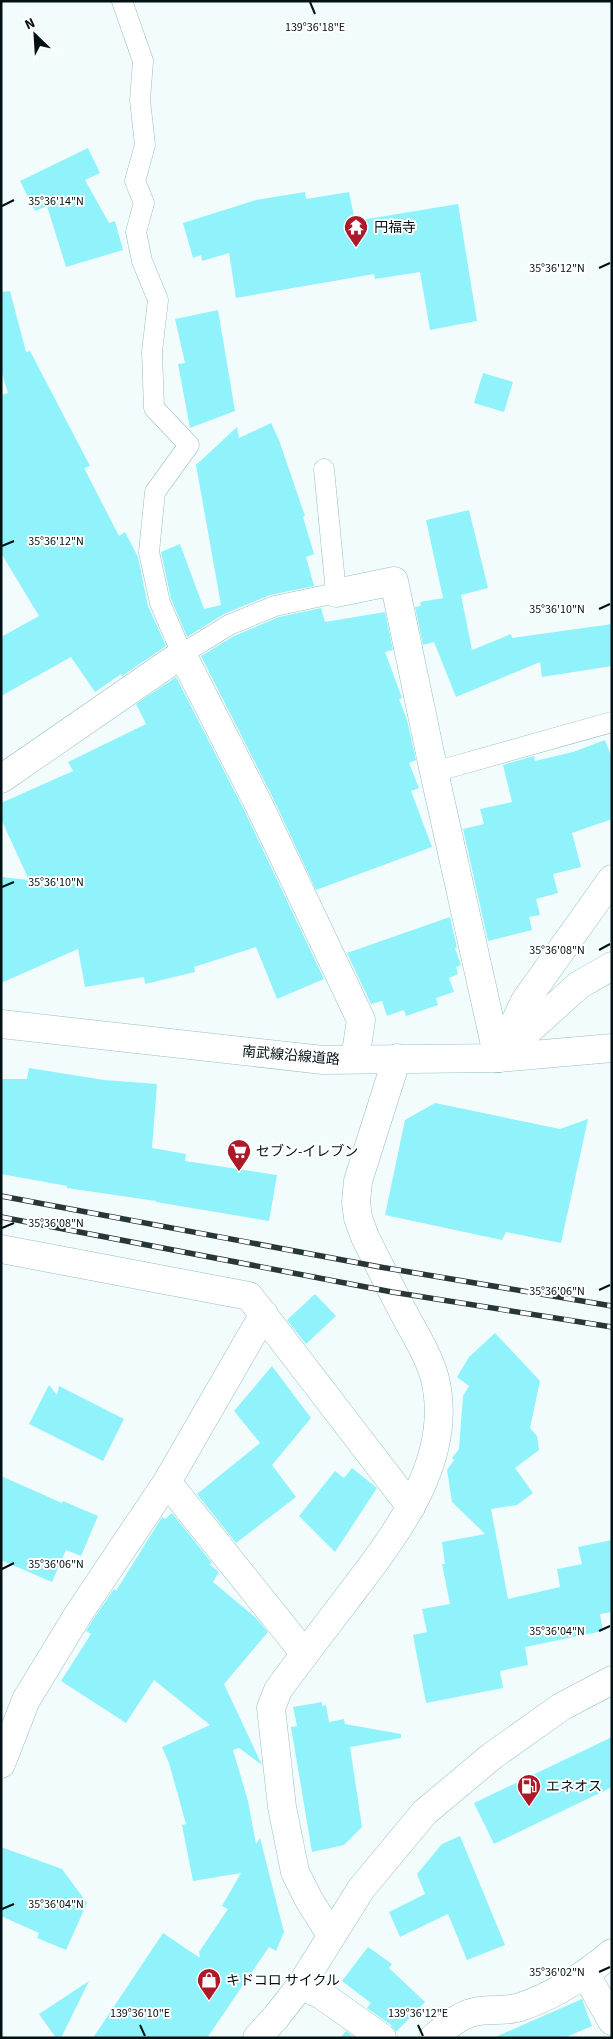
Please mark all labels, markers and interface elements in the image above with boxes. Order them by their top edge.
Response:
north arrow [10,10,60,60]
text: N [21,13,38,35]
text: 139°36'18"E [285,19,345,36]
text: 35°36'14"N [28,193,84,210]
temple icon: 円福寺 [343,214,369,248]
place label: 円福寺 [374,218,416,238]
text: 35°36'12"N [529,260,585,277]
text: 35°36'12"N [28,533,84,550]
text: 35°36'10"N [529,601,585,618]
text: 35°36'10"N [28,874,84,891]
text: 35°36'08"N [529,942,585,959]
street label: 南武線沿線道路 [241,1042,341,1070]
supermarket icon: セブン-イレブン [226,1138,252,1172]
place label: セブン-イレブン [256,1142,358,1162]
text: 35°36'08"N [28,1215,84,1232]
text: 35°36'06"N [529,1283,585,1300]
text: 35°36'06"N [28,1556,84,1573]
text: 35°36'04"N [529,1623,585,1640]
fuel station icon: エネオス [516,1773,542,1807]
place label: エネオス [546,1777,602,1797]
text: 35°36'04"N [28,1896,84,1913]
text: 35°36'02"N [529,1964,585,1981]
shop icon: キドコロ サイクル [196,1967,222,2001]
place label: キドコロ サイクル [226,1971,340,1991]
text: 139°36'10"E [110,2005,170,2022]
text: 139°36'12"E [388,2005,448,2022]

